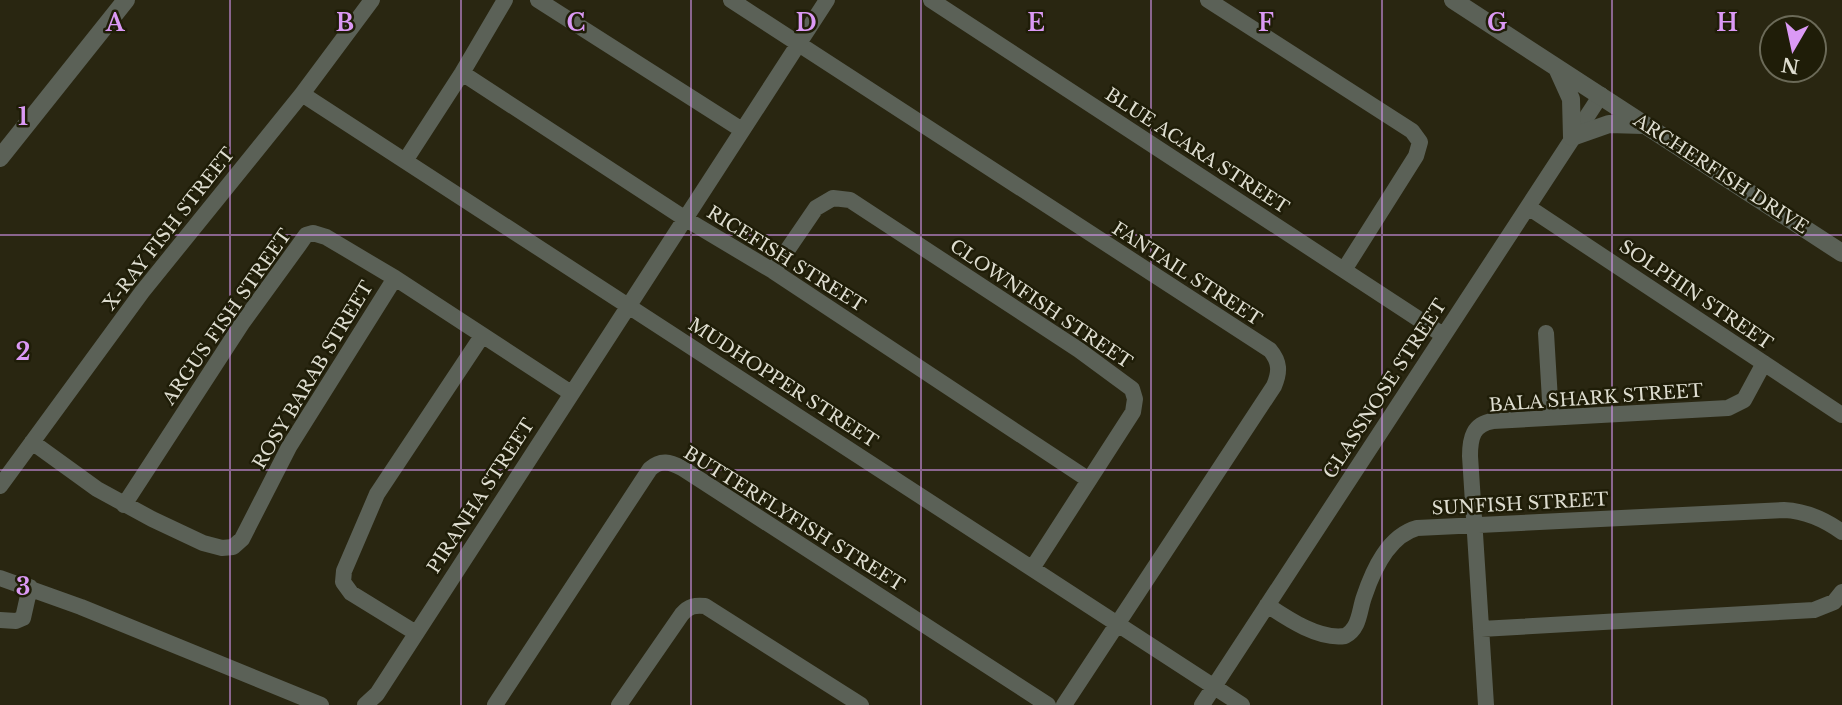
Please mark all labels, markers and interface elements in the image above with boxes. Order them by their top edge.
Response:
text: A [105,9,126,37]
text: B [336,9,354,37]
text: C [567,9,585,37]
text: D [795,9,817,37]
text: E [1027,9,1045,37]
text: F [1258,9,1274,37]
text: G [1487,9,1507,37]
text: H [1716,9,1738,37]
north arrow [1758,14,1828,84]
text: N [1780,53,1801,78]
street label: BLUE ACARA STREET [1101,83,1293,219]
text: 1 [18,103,28,131]
street label: ARCHERFISH DRIVE [1629,109,1812,239]
street label: X-RAY FISH STREET [99,143,240,315]
street label: RICEFISH STREET [703,201,870,317]
street label: FANTAIL STREET [1108,217,1266,331]
street label: ARGUS FISH STREET [157,224,296,410]
street label: CLOWNFISH STREET [946,235,1137,374]
street label: SOLPHIN STREET [1615,236,1777,355]
street label: ROSY BARAB STREET [248,277,378,473]
street label: GLASSNOSE STREET [1319,295,1452,483]
street label: MUDHOPPER STREET [684,314,882,453]
text: 2 [16,338,30,366]
street label: BALA SHARK STREET [1488,380,1704,416]
street label: PIRANHA STREET [423,414,539,577]
street label: BUTTERFLYFISH STREET [680,442,909,596]
street label: SUNFISH STREET [1431,488,1610,520]
text: 3 [16,573,30,601]

